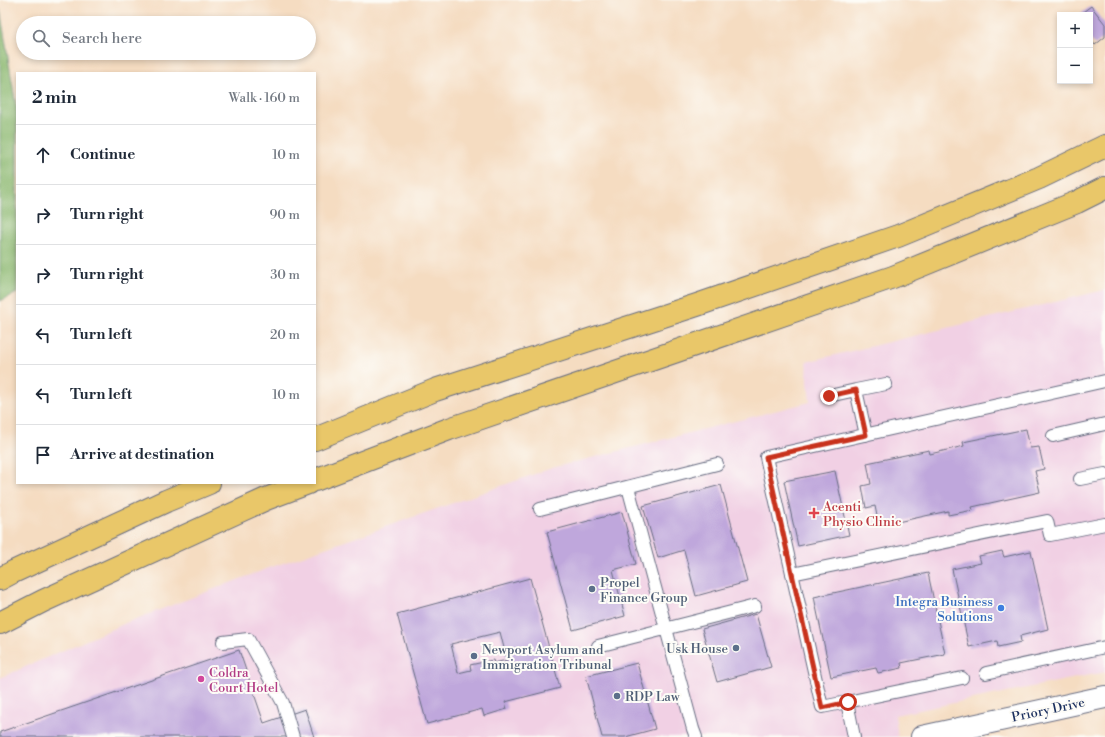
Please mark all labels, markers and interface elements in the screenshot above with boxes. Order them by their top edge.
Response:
map controls [1057,12,1093,84]
button: + [1057,12,1093,48]
search box [16,16,316,60]
icon: search [30,27,52,49]
text: Search here [62,29,142,48]
button: − [1057,48,1093,84]
text: 2 min [32,87,77,109]
text: Walk · 160 m [229,90,300,106]
icon: ahead [32,144,54,166]
text: Continue [70,145,135,164]
text: 10 m [272,147,300,163]
icon: right [32,204,54,226]
text: Turn right [70,205,144,224]
text: 90 m [269,207,300,223]
icon: right [32,264,54,286]
text: Turn right [70,265,144,284]
text: 30 m [270,267,300,283]
icon: left [32,324,54,346]
text: Turn left [70,325,132,344]
text: 20 m [270,327,300,343]
icon: left [32,384,54,406]
text: Turn left [70,385,132,404]
text: 10 m [272,387,300,403]
route end [820,387,838,405]
icon: arrive [32,444,54,466]
text: Arrive at destination [70,445,214,464]
place label: Acenti Physio Clinic [822,499,902,530]
marker: Acenti Physio Clinic [808,507,820,519]
place label: Propel Finance Group [600,575,688,606]
marker: Propel Finance Group [587,584,597,594]
place label: Integra Business Solutions [895,594,993,625]
marker: Integra Business Solutions [996,603,1006,613]
place label: Usk House [666,641,728,657]
place label: Newport Asylum and Immigration Tribunal [482,642,612,673]
marker: Usk House [731,643,741,653]
marker: Newport Asylum and Immigration Tribunal [469,651,479,661]
place label: Coldra Court Hotel [209,665,279,696]
marker: Coldra Court Hotel [196,674,206,684]
place label: RDP Law [625,689,681,705]
marker: RDP Law [612,691,622,701]
route start [839,693,857,711]
street label: Priory Drive [1010,694,1087,726]

